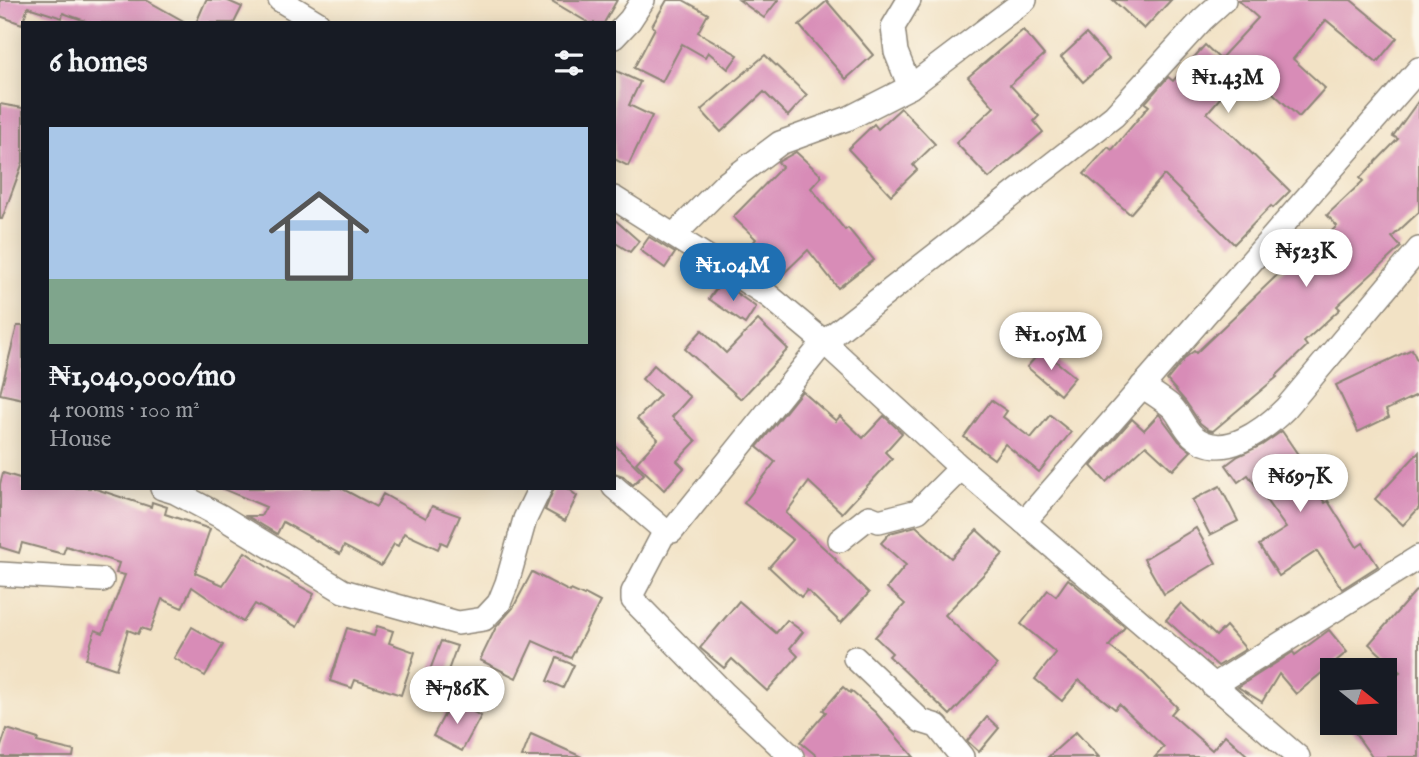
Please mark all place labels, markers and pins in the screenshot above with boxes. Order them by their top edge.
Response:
pin: ₦1.43M [1171,55,1285,115]
pin: ₦523K [1257,230,1355,289]
pin: ₦1.04M [676,244,790,303]
pin: ₦1.05M [994,312,1108,372]
pin: ₦697K [1251,454,1349,514]
pin: ₦786K [408,666,506,726]

